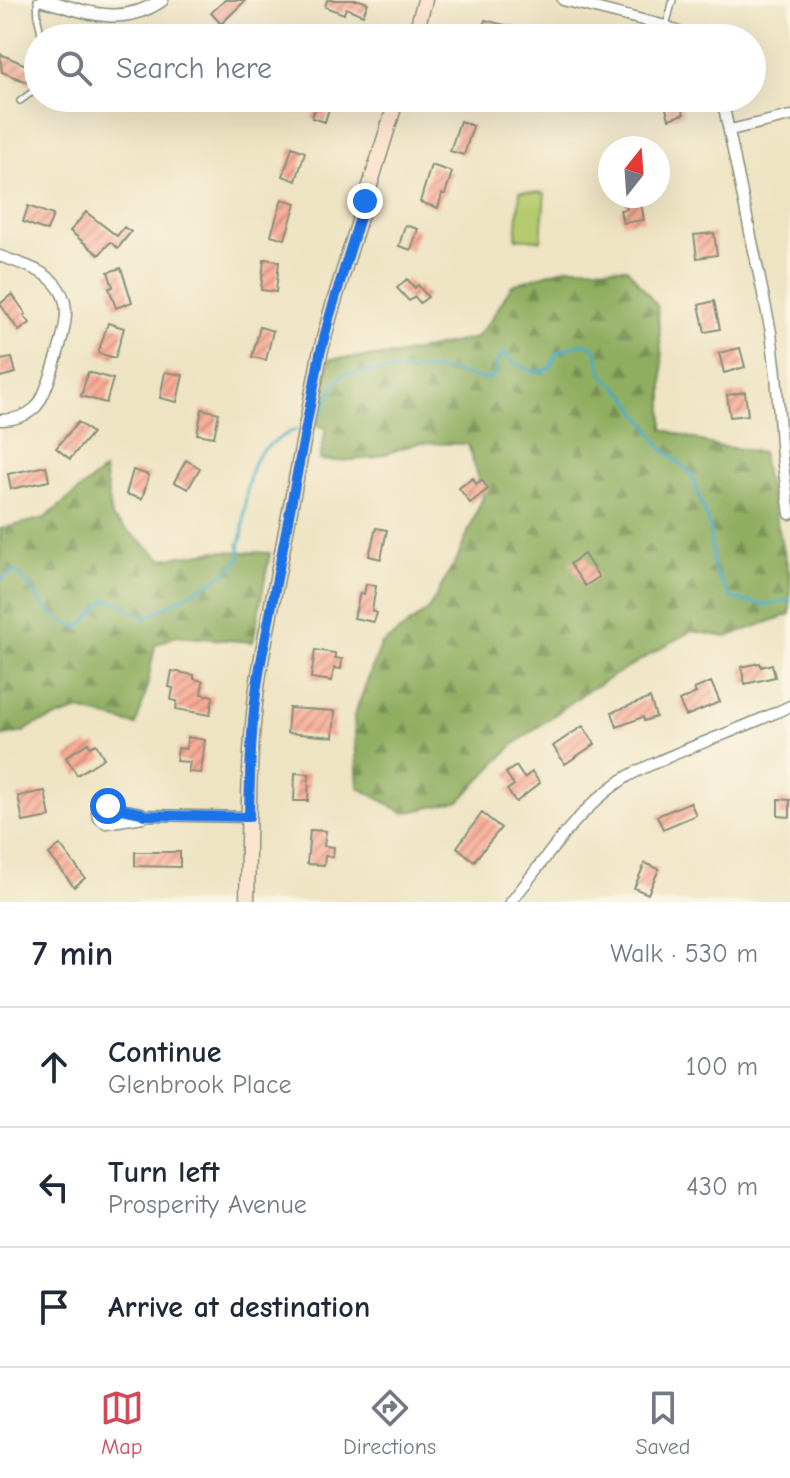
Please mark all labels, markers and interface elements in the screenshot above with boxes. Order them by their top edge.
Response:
search box [24,24,766,112]
icon: search [52,46,96,90]
text: Search here [116,51,272,86]
north arrow [598,136,670,208]
route end [347,183,383,219]
route start [90,788,126,824]
text: 7 min [32,934,113,974]
text: Walk · 530 m [610,939,758,969]
text: Continue [108,1035,222,1070]
icon: ahead [32,1045,76,1089]
text: 100 m [686,1052,758,1082]
text: Glenbrook Place [108,1070,292,1100]
text: Turn left [108,1155,220,1190]
icon: left [32,1165,76,1209]
text: 430 m [686,1172,758,1202]
text: Prosperity Avenue [108,1190,307,1220]
icon: arrive [32,1285,76,1329]
text: Arrive at destination [108,1290,370,1325]
tab: Map [100,1386,144,1460]
tab: Directions [343,1386,436,1460]
tab: Saved [635,1386,690,1460]

